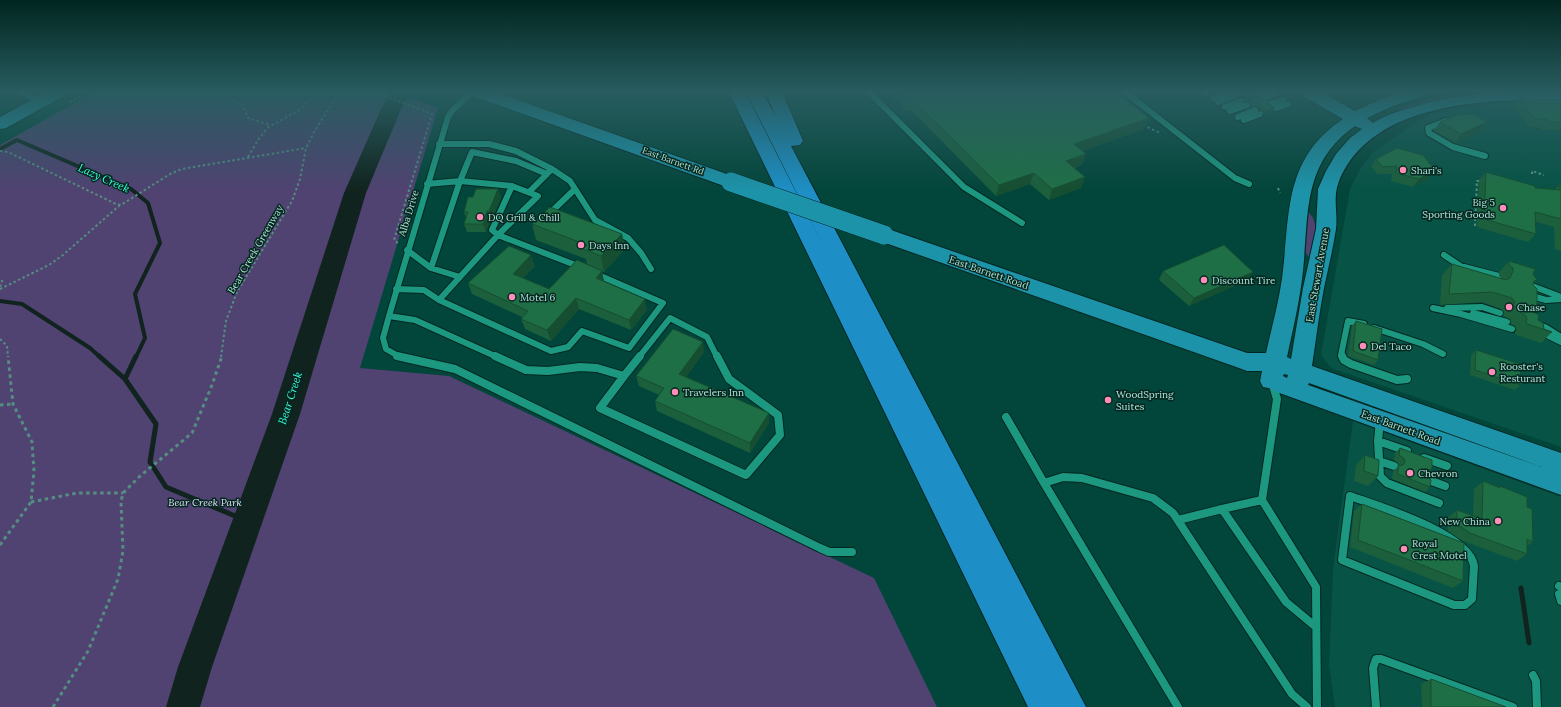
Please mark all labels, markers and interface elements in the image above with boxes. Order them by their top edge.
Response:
street label: East Barnett Rd [641,144,706,177]
water label: Lazy Creek [76,160,132,196]
place label: Shari's [1411,164,1442,177]
marker: Shari's [1398,165,1408,175]
street label: Alba Drive [395,188,422,239]
place label: Big 5 Sporting Goods [1422,196,1495,221]
street label: Bear Creek Greenway [225,202,287,296]
marker: Big 5 Sporting Goods [1498,203,1508,213]
place label: DQ Grill & Chill [488,211,560,224]
marker: DQ Grill & Chill [475,212,485,222]
street label: East Stewart Avenue [1303,226,1332,323]
place label: Days Inn [589,239,629,252]
marker: Days Inn [576,240,586,250]
street label: East Barnett Road [947,253,1030,292]
place label: Discount Tire [1212,274,1276,287]
marker: Discount Tire [1199,275,1209,285]
place label: Motel 6 [520,291,556,304]
marker: Motel 6 [507,292,517,302]
place label: Chase [1517,301,1546,314]
marker: Chase [1504,302,1514,312]
place label: Del Taco [1371,340,1412,353]
marker: Del Taco [1358,341,1368,351]
place label: Rooster's Resturant [1500,360,1546,385]
marker: Rooster's Resturant [1487,367,1497,377]
water label: Bear Creek [275,370,305,426]
place label: Travelers Inn [683,386,744,399]
marker: Travelers Inn [670,387,680,397]
place label: WoodSpring Suites [1116,388,1174,413]
marker: WoodSpring Suites [1103,395,1113,405]
street label: East Barnett Road [1359,407,1442,448]
place label: Chevron [1418,467,1458,480]
marker: Chevron [1405,468,1415,478]
park label: Bear Creek Park [168,496,242,509]
place label: New China [1439,515,1490,528]
marker: New China [1493,516,1503,526]
place label: Royal Crest Motel [1412,537,1467,562]
marker: Royal Crest Motel [1399,544,1409,554]

